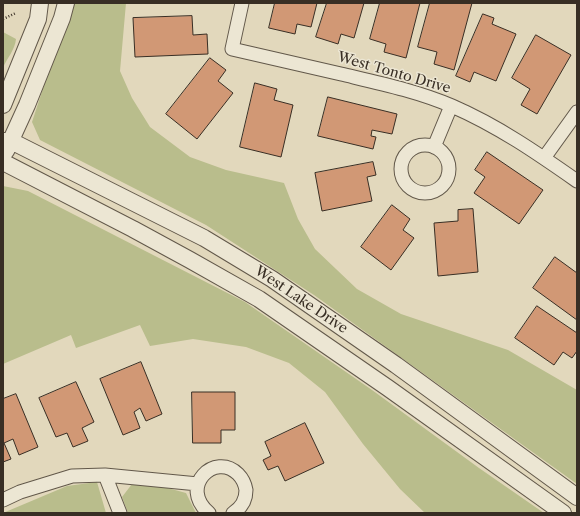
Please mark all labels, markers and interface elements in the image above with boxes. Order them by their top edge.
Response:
street label: West Tonto Drive [336,49,452,97]
street label: West Lake Drive [251,263,351,337]

